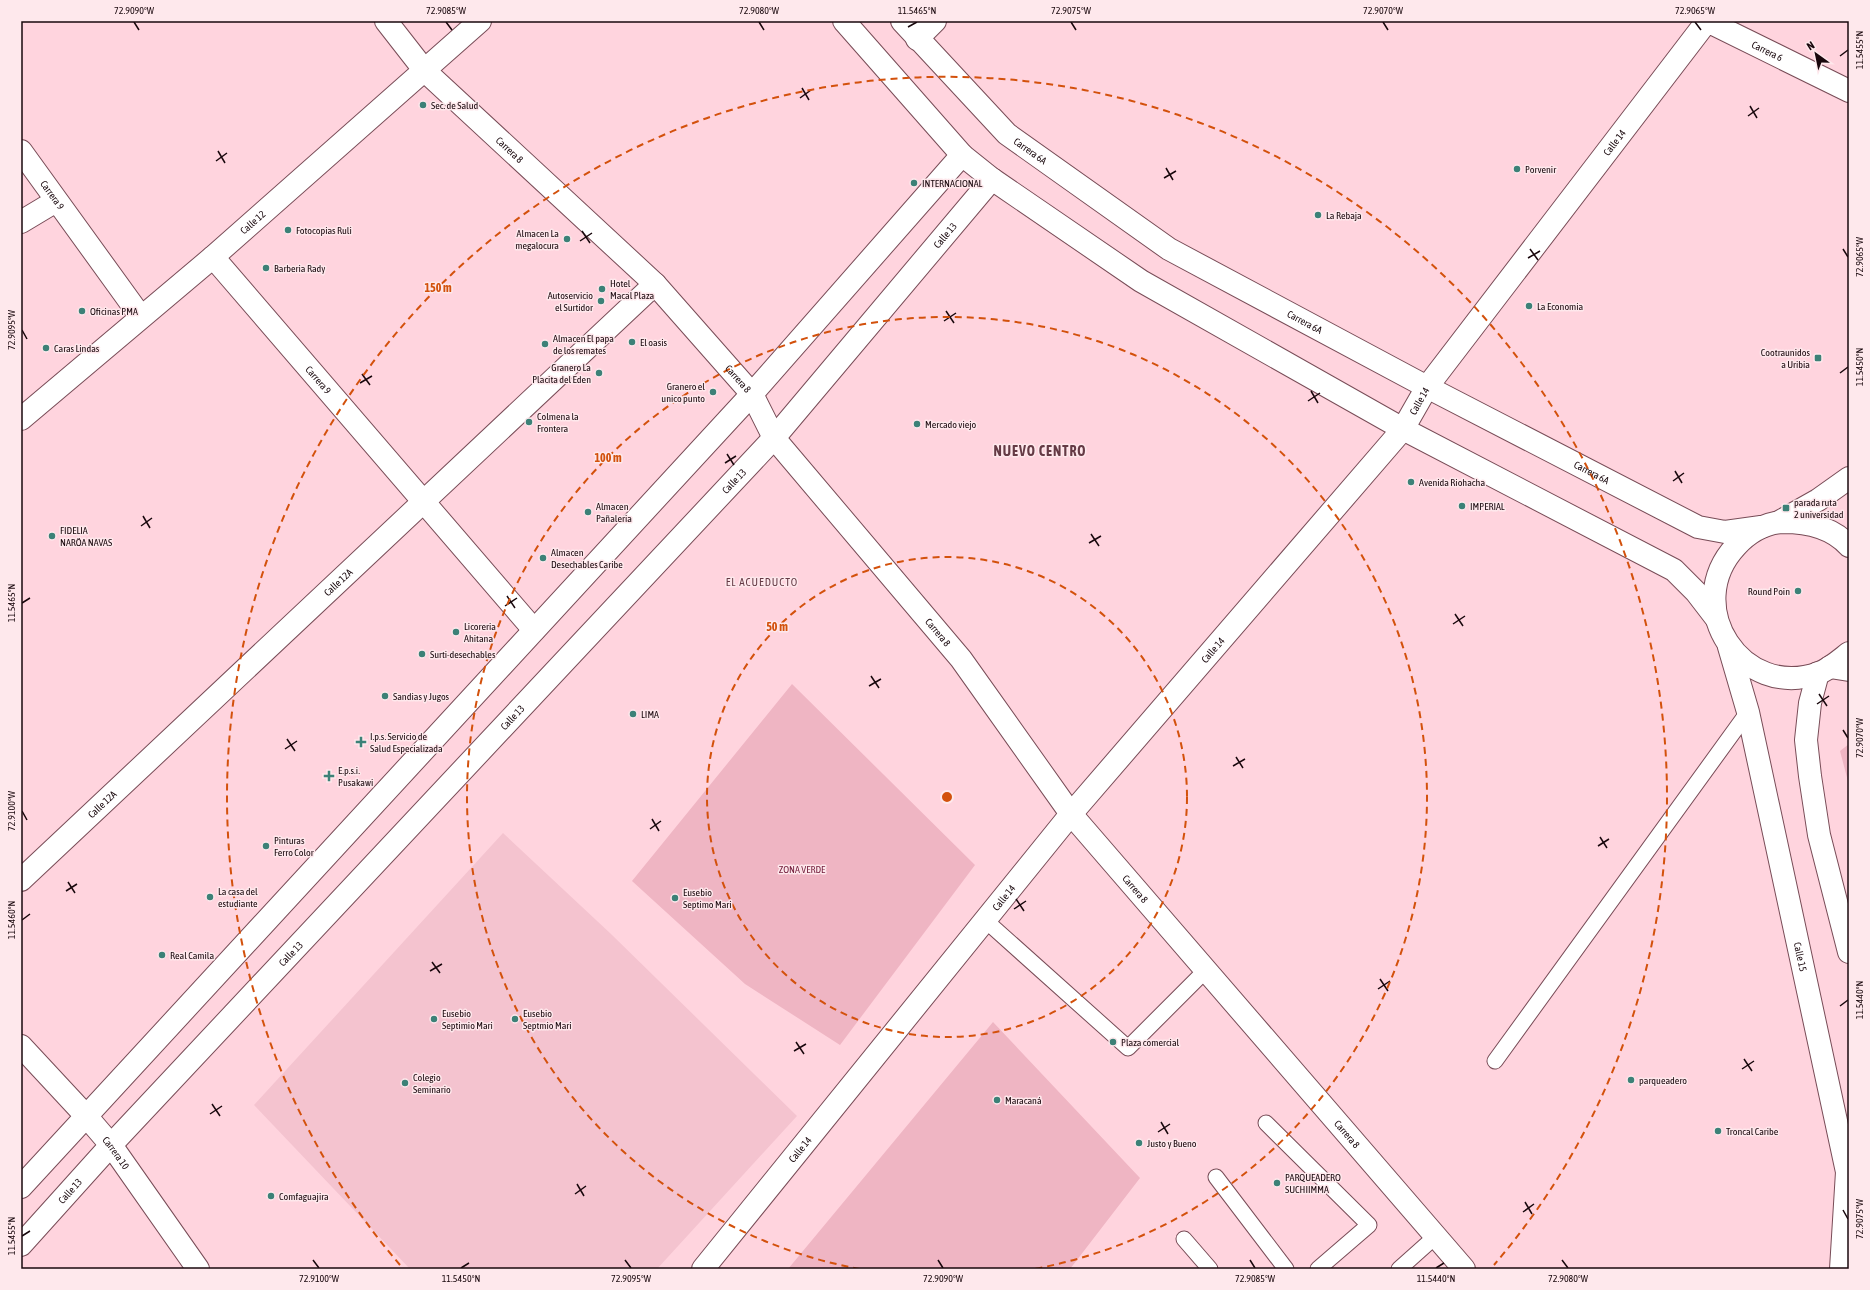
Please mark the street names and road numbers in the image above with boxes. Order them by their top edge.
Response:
street label: Carrera 6 [1750,39,1785,64]
street label: Calle 14 [1601,127,1628,158]
street label: Carrera 8 [494,135,526,165]
street label: Carrera 6A [1011,136,1049,167]
street label: Carrera 9 [38,178,67,212]
street label: Calle 12 [238,208,268,236]
street label: Calle 13 [931,220,959,250]
street label: Carrera 6A [1285,308,1324,336]
street label: Carrera 8 [723,363,753,395]
street label: Carrera 9 [303,364,333,396]
street label: Calle 14 [1407,385,1432,417]
street label: Carrera 6A [1572,459,1611,486]
street label: Calle 13 [720,466,749,496]
street label: Calle 12A [322,566,355,598]
street label: Carrera 8 [923,616,953,649]
street label: Calle 14 [1199,635,1227,665]
street label: Calle 13 [498,703,527,732]
street label: Calle 12A [86,788,119,820]
street label: Carrera 8 [1120,873,1150,905]
street label: Calle 14 [990,882,1018,913]
street label: Calle 13 [277,939,305,968]
street label: Calle 15 [1792,941,1809,973]
street label: Carrera 8 [1332,1118,1362,1151]
street label: Carrera 10 [100,1134,131,1172]
street label: Calle 14 [787,1134,814,1165]
street label: Calle 13 [56,1176,84,1206]

